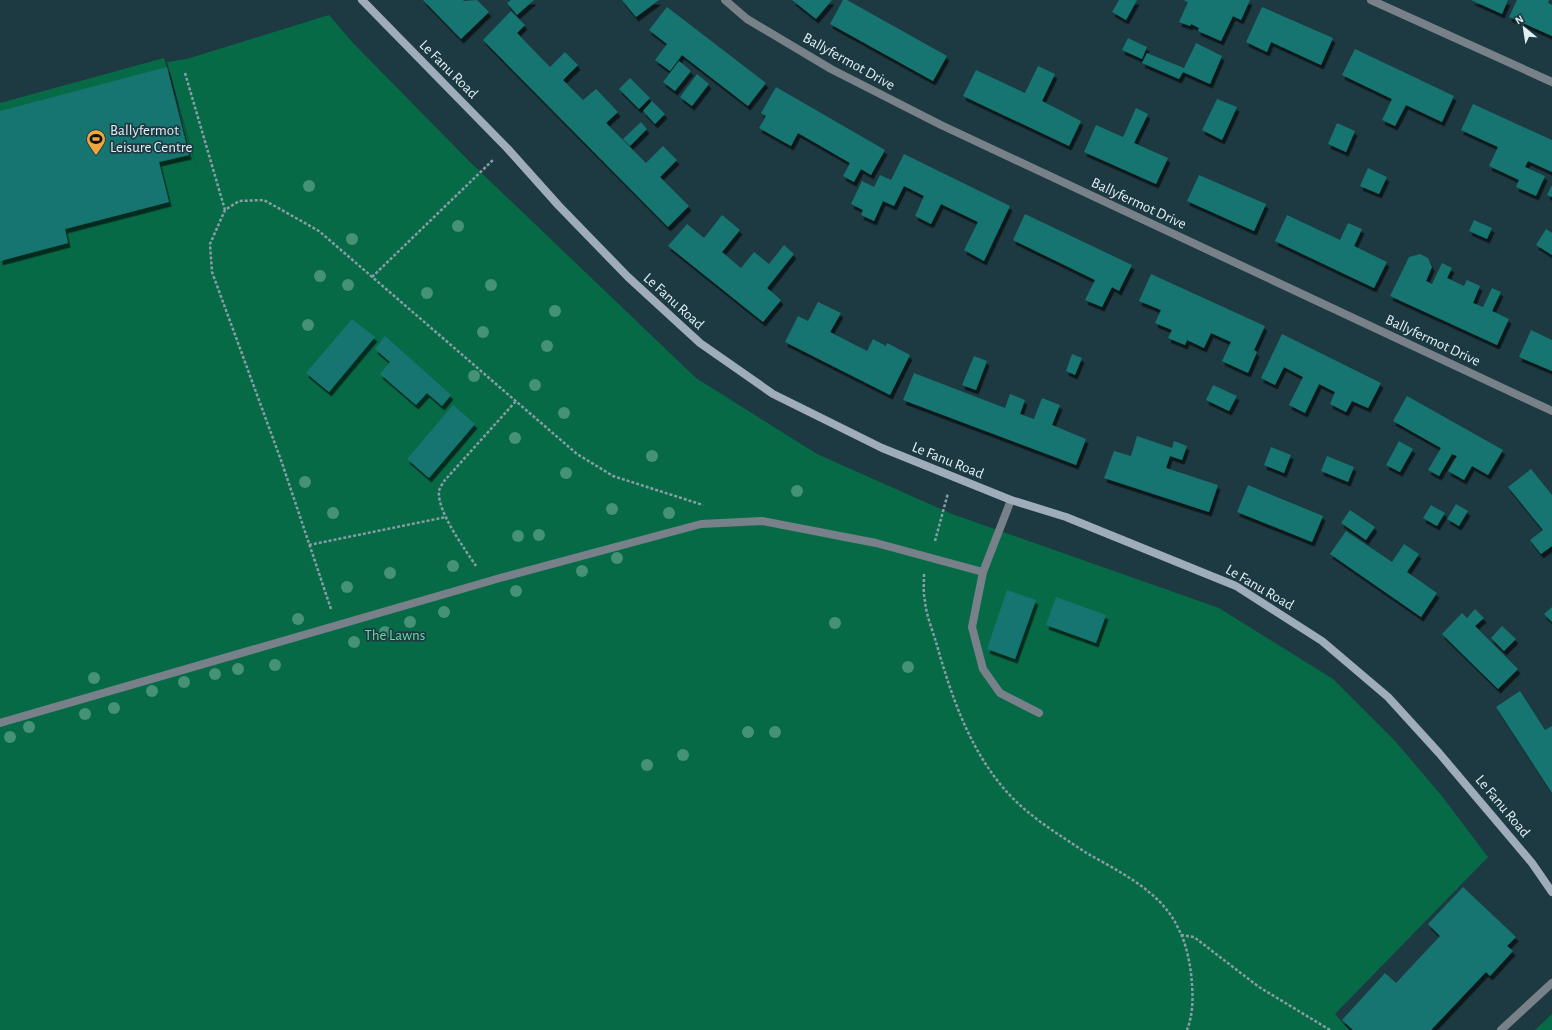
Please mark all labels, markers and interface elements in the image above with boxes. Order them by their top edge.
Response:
north arrow [1504,8,1544,48]
text: N [1513,13,1525,26]
street label: Ballyfermot Drive [800,30,897,93]
street label: Le Fanu Road [416,37,481,102]
place label: Ballyfermot Leisure Centre [110,123,193,155]
sports icon: Ballyfermot Leisure Centre [85,128,107,156]
street label: Ballyfermot Drive [1089,175,1189,232]
street label: Le Fanu Road [640,270,707,333]
street label: Ballyfermot Drive [1383,312,1483,369]
street label: Le Fanu Road [910,439,986,482]
street label: Le Fanu Road [1223,562,1297,613]
park label: The Lawns [365,628,425,643]
street label: Le Fanu Road [1472,772,1533,840]

